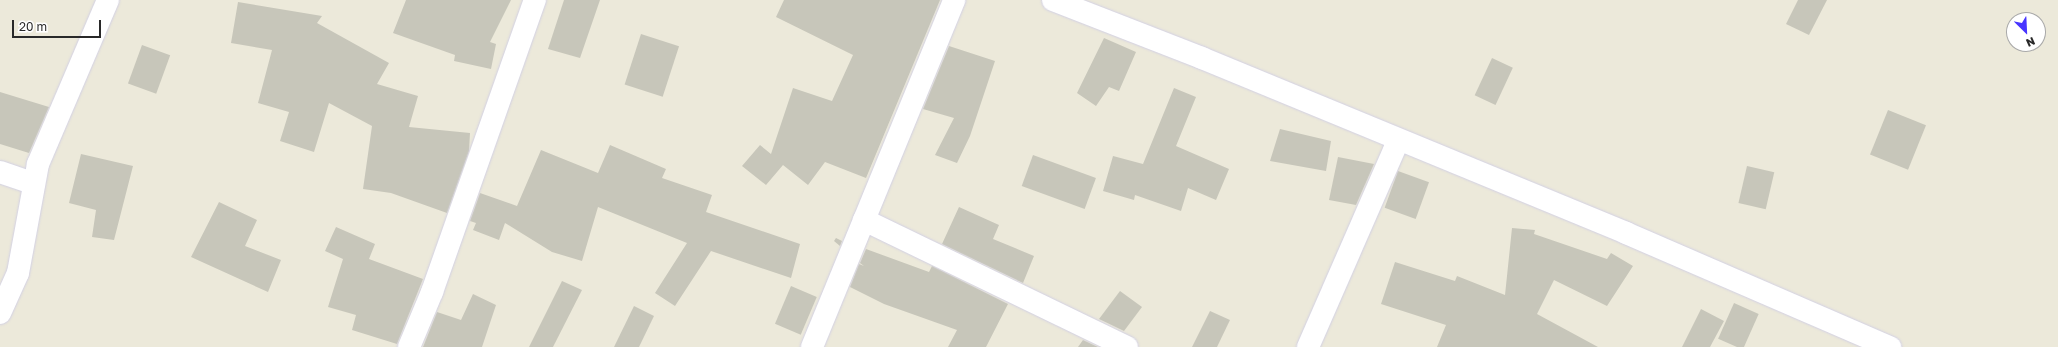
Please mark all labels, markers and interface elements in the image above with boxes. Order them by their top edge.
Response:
scale bar [14,12,103,38]
north arrow [2006,12,2046,52]
text: 20 m [19,19,47,34]
text: N [2024,35,2037,50]

